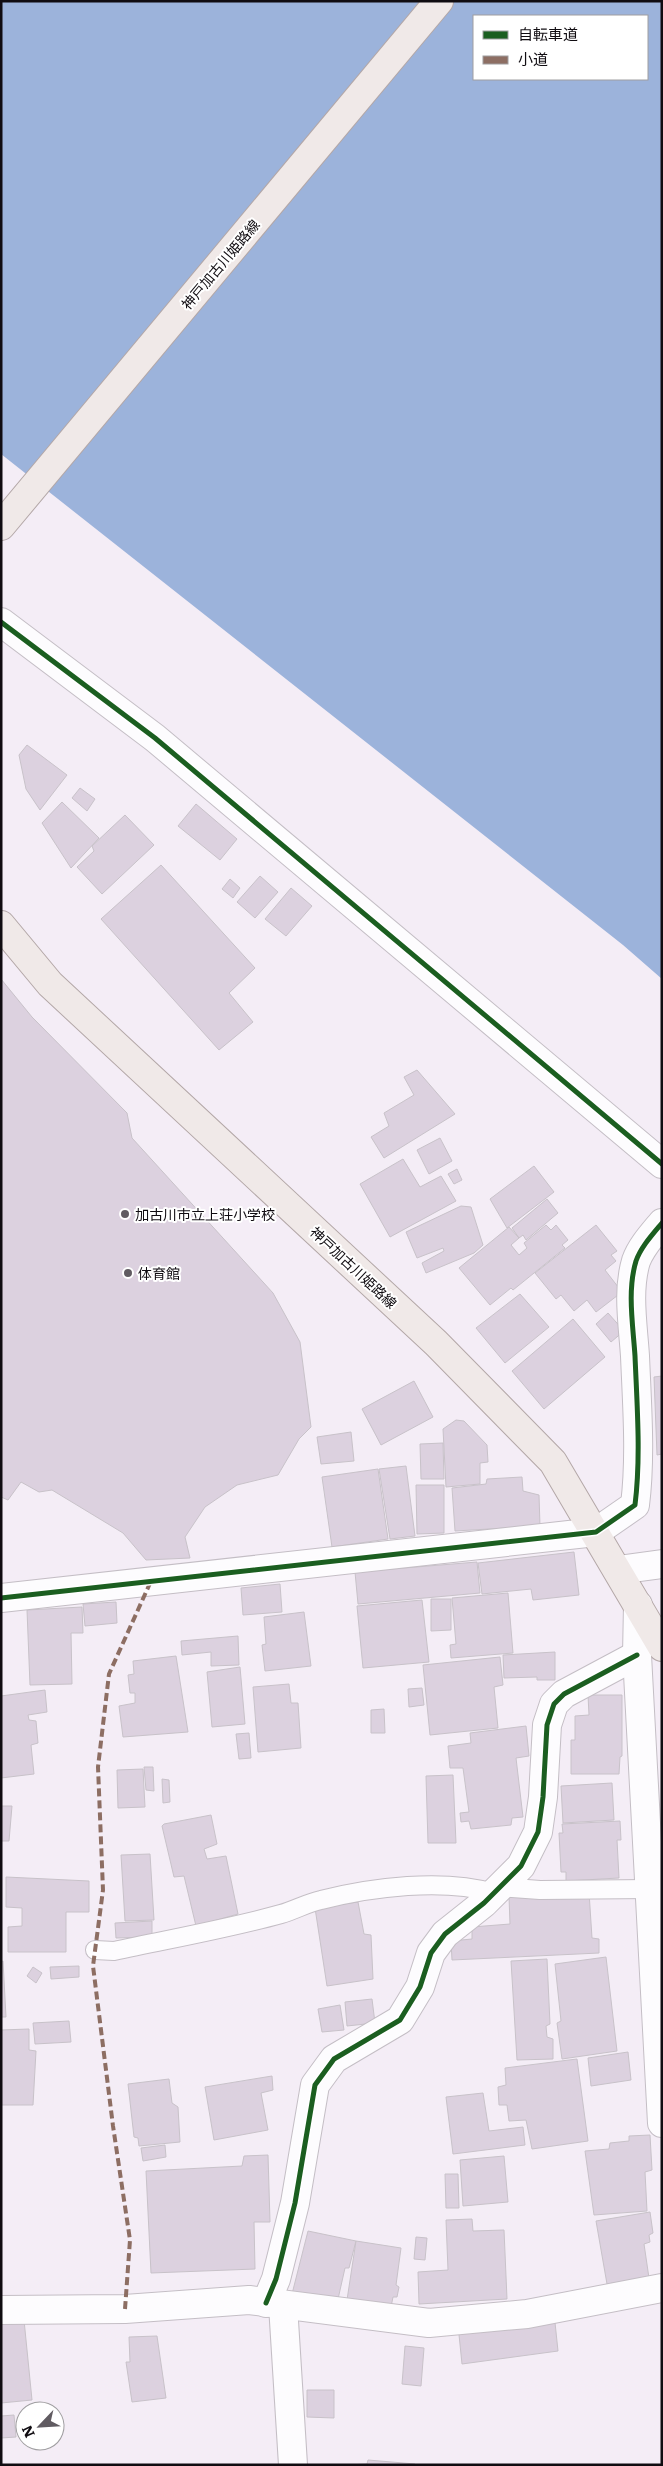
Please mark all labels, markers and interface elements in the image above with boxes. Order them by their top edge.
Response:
legend [473,15,648,80]
text: 自転車道 [518,22,578,45]
text: 小道 [518,47,548,70]
street label: 神戸加古川姫路線 [176,215,264,313]
place label: 加古川市立上荘小学校 [135,1204,275,1224]
marker: 加古川市立上荘小学校 [119,1208,131,1220]
street label: 神戸加古川姫路線 [306,1221,402,1313]
place label: 体育館 [138,1263,180,1283]
marker: 体育館 [122,1267,134,1279]
north arrow [15,2401,65,2451]
text: N [16,2422,39,2441]

